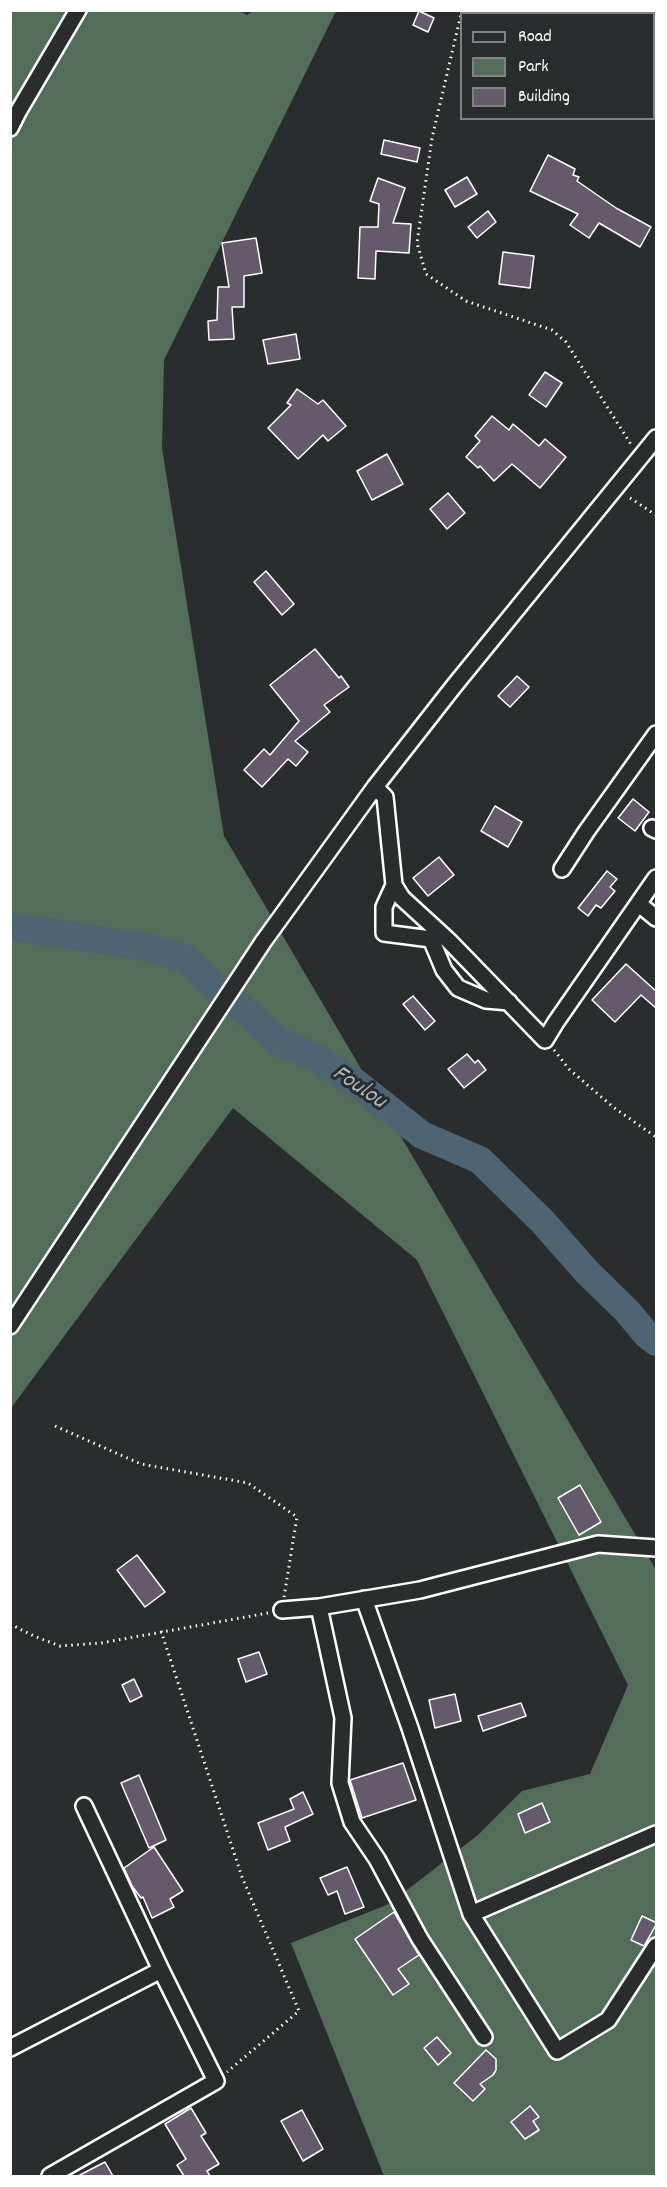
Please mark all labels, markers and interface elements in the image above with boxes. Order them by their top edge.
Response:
legend [460,12,655,120]
text: Road [518,25,552,50]
text: Park [518,55,549,80]
text: Building [518,85,570,110]
water label: Foulou [326,1061,390,1117]

